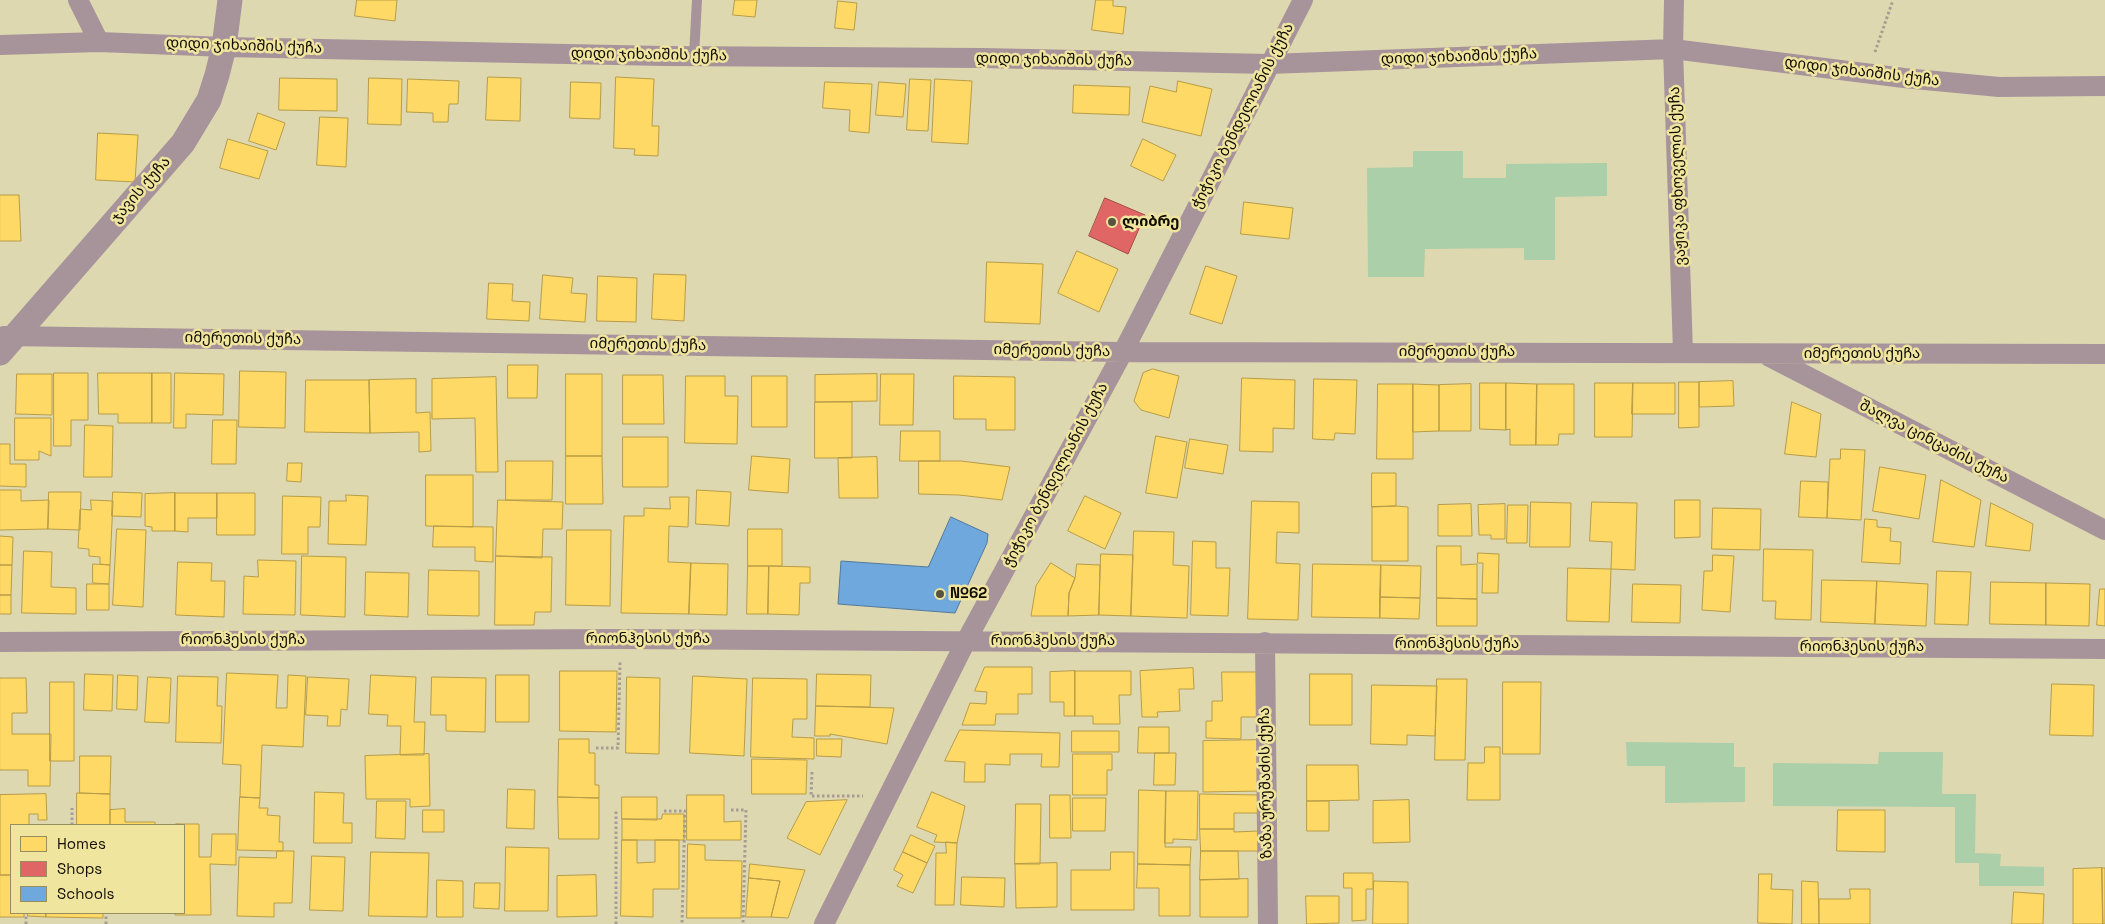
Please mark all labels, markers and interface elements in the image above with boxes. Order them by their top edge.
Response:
street label: ჭიჭიკო ბენდელიანის ქუჩა [1188,20,1298,212]
street label: დიდი ჯიხაიშის ქუჩა [166,34,322,58]
street label: დიდი ჯიხაიშის ქუჩა [571,45,727,65]
street label: დიდი ჯიხაიშის ქუჩა [1381,45,1537,69]
street label: დიდი ჯიხაიშის ქუჩა [976,50,1132,70]
street label: დიდი ჯიხაიშის ქუჩა [1783,54,1941,90]
street label: ვაჟიკა ფხოველის ქუჩა [1666,86,1690,266]
street label: ჯავის ქუჩა [107,153,175,227]
place label: ლიბრე [1122,213,1179,231]
marker: ლიბრე [1106,216,1118,228]
street label: იმერეთის ქუჩა [185,329,301,349]
street label: იმერეთის ქუჩა [590,335,706,355]
street label: იმერეთის ქუჩა [994,341,1110,361]
street label: იმერეთის ქუჩა [1399,343,1515,361]
street label: იმერეთის ქუჩა [1804,345,1920,363]
street label: ჭიჭიკო ბენდელიანის ქუჩა [1000,380,1112,570]
street label: შალვა ცინცაძის ქუჩა [1856,396,2012,488]
place label: №62 [950,585,987,603]
marker: №62 [934,588,946,600]
street label: რიონჰესის ქუჩა [586,630,710,648]
street label: რიონჰესის ქუჩა [181,631,305,649]
street label: რიონჰესის ქუჩა [991,632,1115,650]
street label: რიონჰესის ქუჩა [1395,635,1519,653]
street label: რიონჰესის ქუჩა [1800,638,1924,656]
street label: ზაზა ურუშაძის ქუჩა [1256,707,1276,859]
legend [10,824,185,914]
text: Homes [57,834,106,853]
text: Shops [57,859,102,878]
text: Schools [57,884,114,903]

